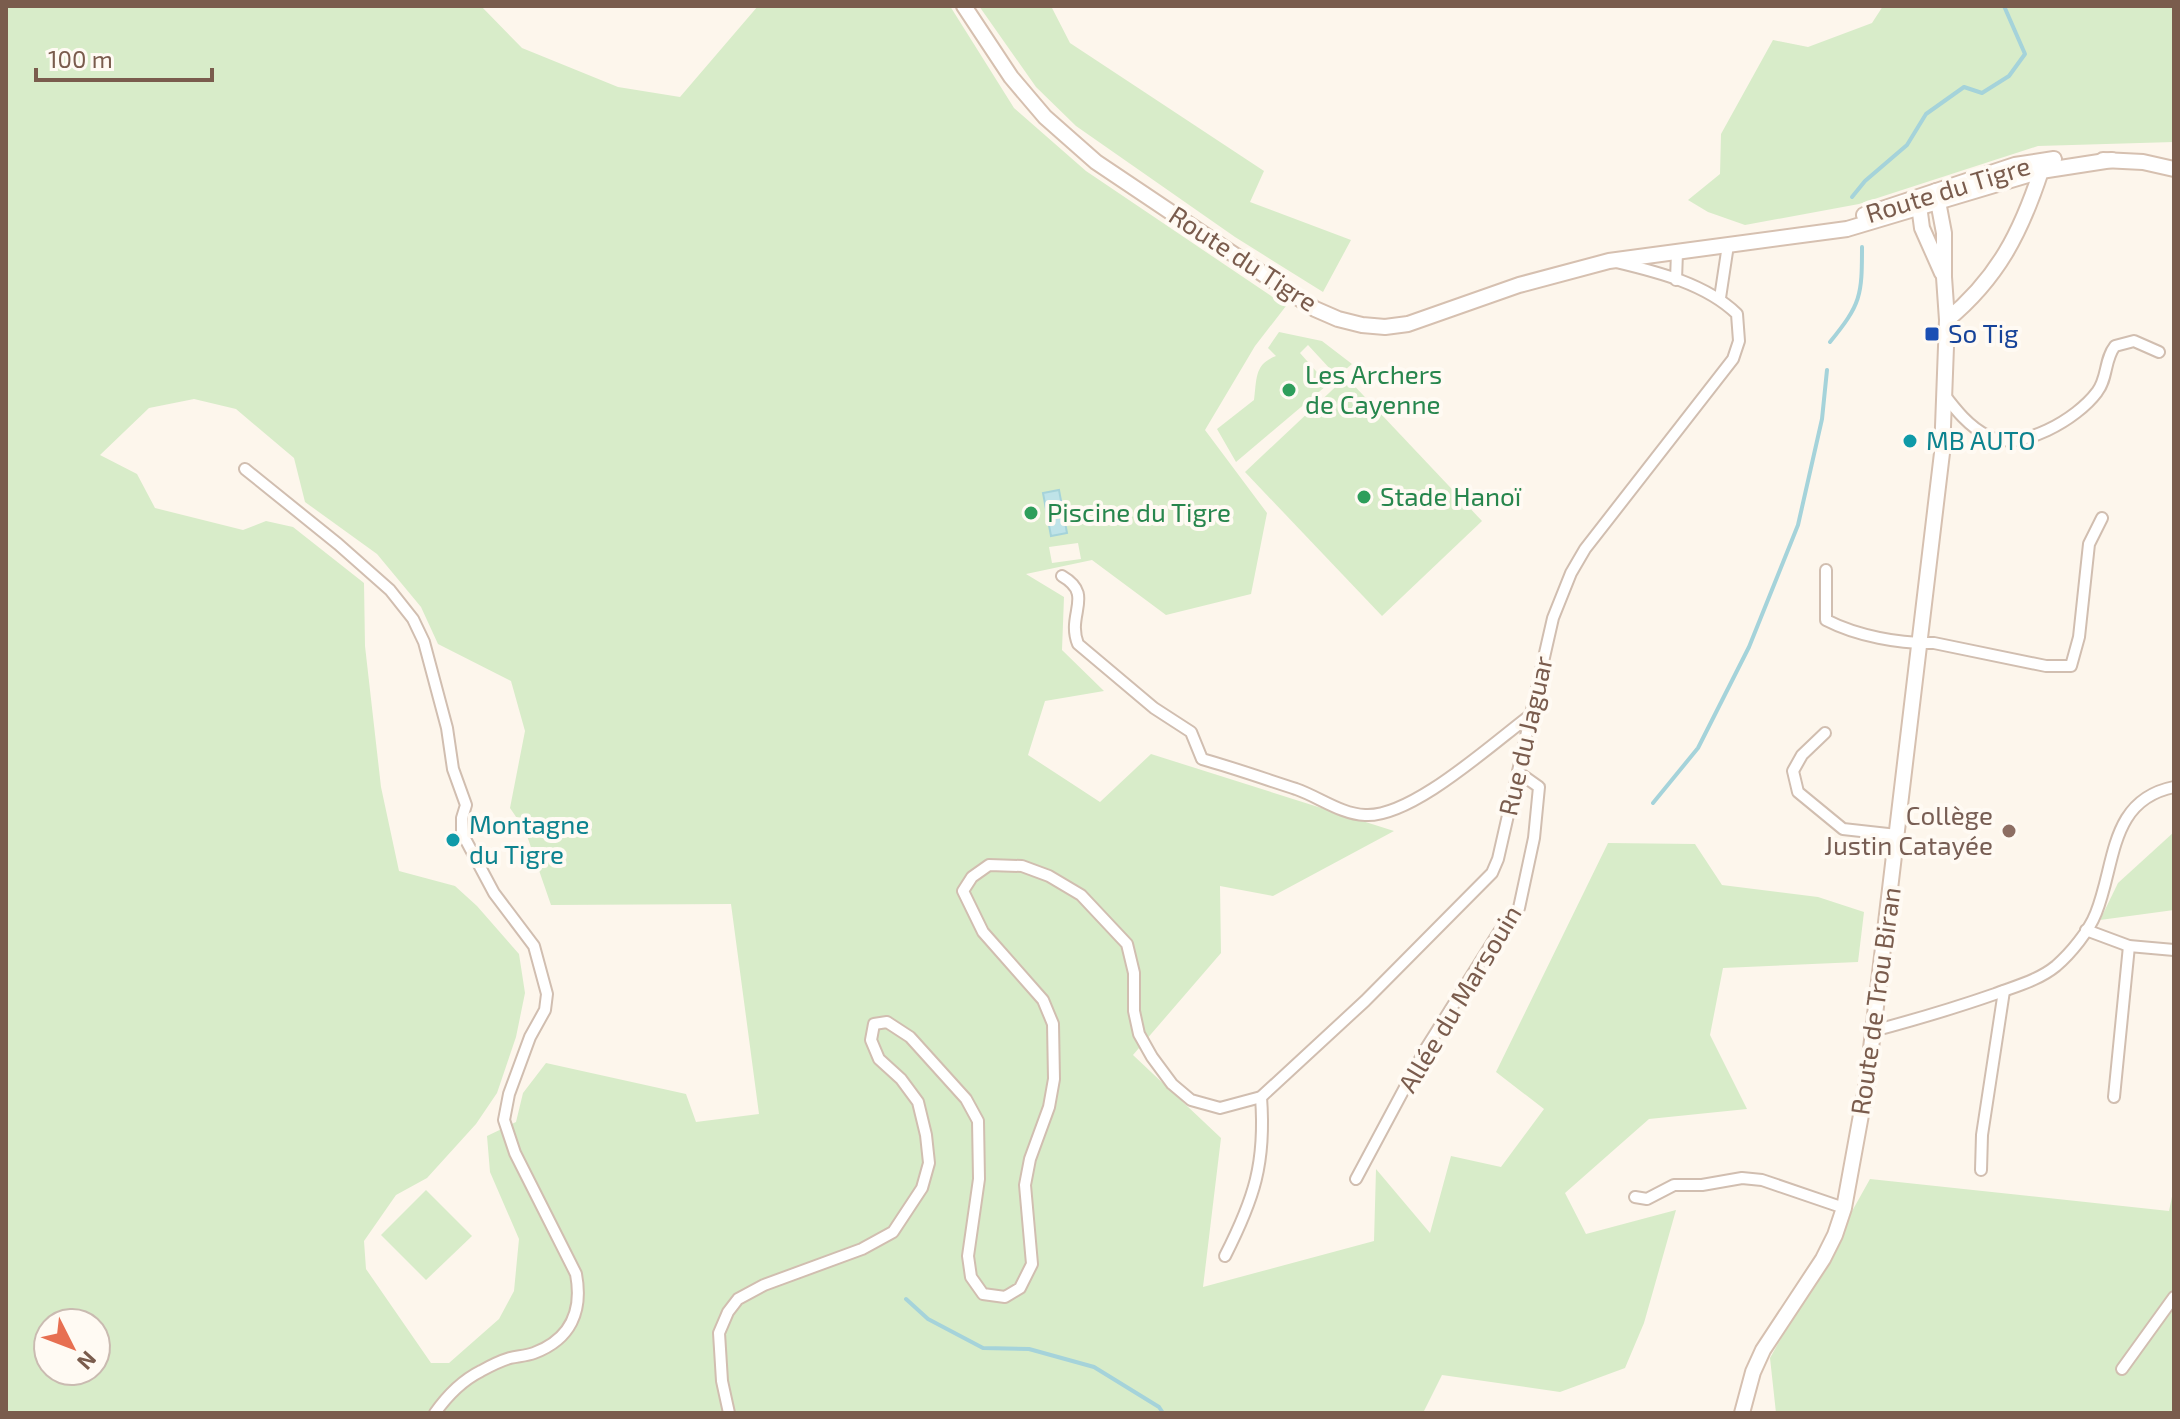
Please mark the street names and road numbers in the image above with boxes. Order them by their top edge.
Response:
street label: Route du Tigre [1862,149,2033,228]
street label: Route du Tigre [1164,198,1324,317]
street label: Rue du Jaguar [1491,653,1558,818]
street label: Route de Trou Biran [1843,885,1906,1117]
street label: Allée du Marsouin [1391,899,1527,1097]

